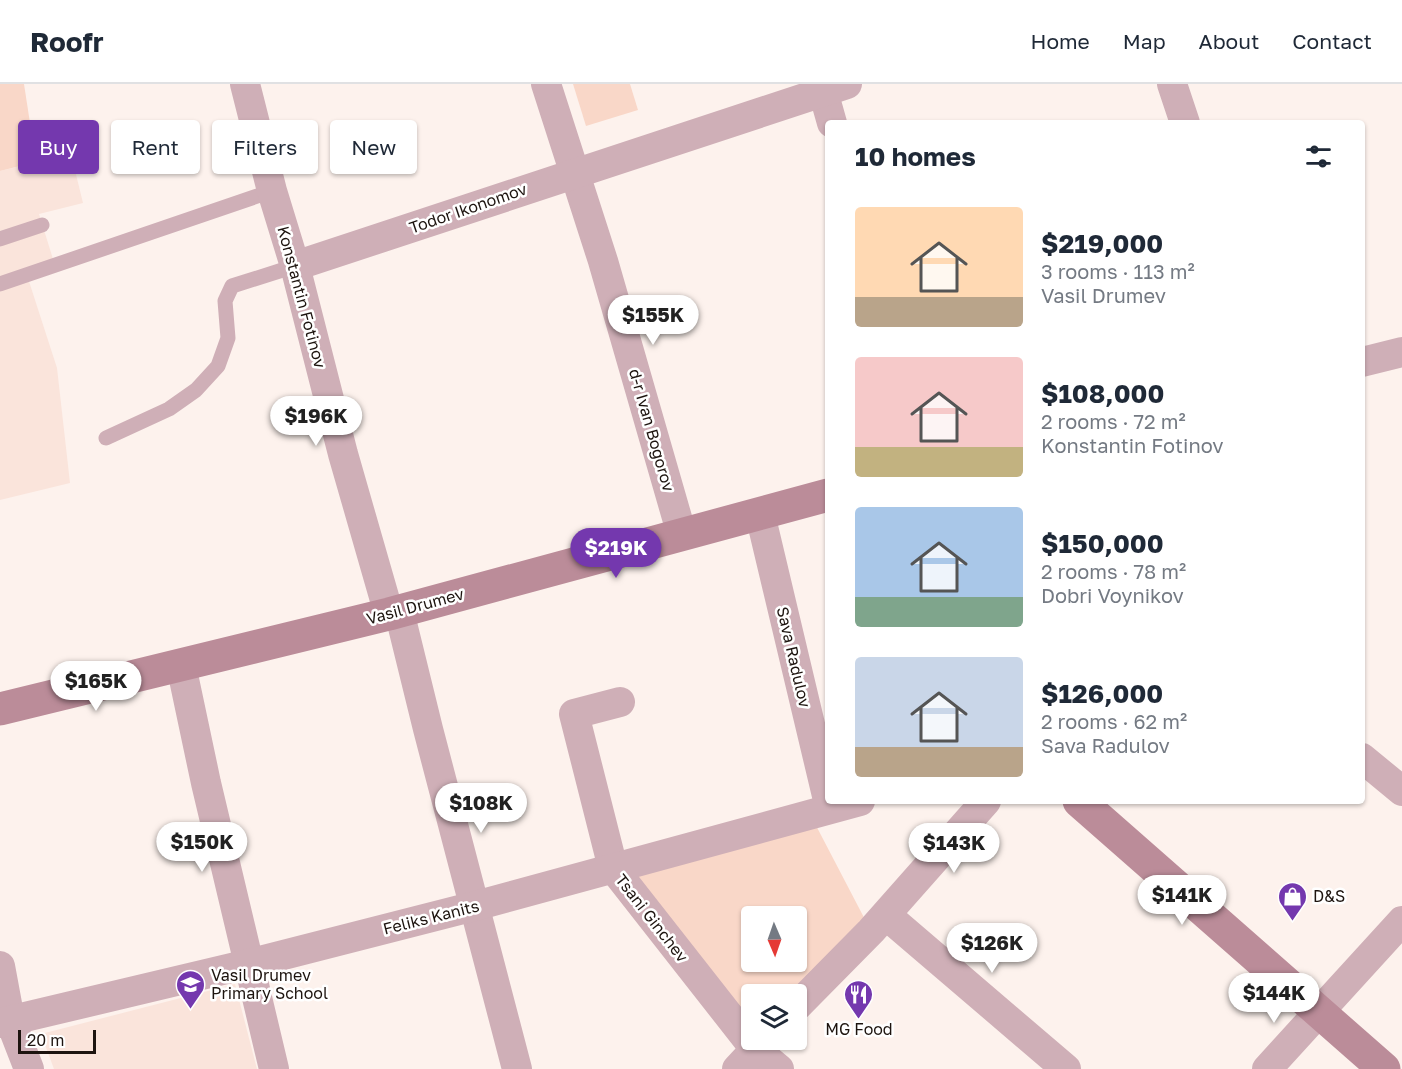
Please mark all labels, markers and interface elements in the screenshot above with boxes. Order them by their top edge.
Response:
text: Roofr [30,25,104,58]
text: Home [1030,28,1090,54]
text: Map [1123,28,1166,54]
text: About [1199,28,1259,54]
text: Contact [1292,28,1372,54]
chip: Buy [18,120,99,174]
chip: Rent [111,120,200,174]
chip: Filters [212,120,318,174]
chip: New [330,120,417,174]
icon: filters [1302,140,1335,173]
text: 10 homes [855,141,976,172]
street label: Todor Ikonomov [407,179,529,237]
street label: Konstantin Fotinov [273,224,331,370]
text: $219,000 [1041,228,1163,259]
icon: home [903,231,975,303]
text: 3 rooms · 113 m² [1041,259,1195,283]
text: Vasil Drumev [1041,283,1166,307]
pin: $155K [611,295,695,346]
text: $155K [622,302,684,326]
street label: d-r Ivan Bogorov [625,366,679,494]
text: $108,000 [1041,378,1164,409]
icon: home [903,381,975,453]
pin: $196K [274,396,358,447]
text: $196K [284,403,348,427]
text: 2 rooms · 72 m² [1041,409,1186,433]
text: Konstantin Fotinov [1041,433,1224,457]
pin: $219K [574,528,658,579]
text: $150,000 [1041,528,1164,559]
icon: home [903,531,975,603]
text: $219K [584,535,648,559]
text: 2 rooms · 78 m² [1041,559,1186,583]
street label: Vasil Drumev [364,583,466,629]
text: Dobri Voynikov [1041,583,1184,607]
street label: Sava Radulov [773,605,815,709]
pin: $165K [54,661,138,712]
text: $165K [64,668,128,692]
text: $126,000 [1041,678,1163,709]
icon: home [903,681,975,753]
text: 2 rooms · 62 m² [1041,709,1187,733]
text: Sava Radulov [1041,733,1170,757]
pin: $108K [439,783,523,834]
text: $108K [449,790,513,814]
pin: $150K [160,822,244,873]
pin: $143K [912,823,996,874]
text: $150K [170,829,234,853]
text: $143K [923,830,985,854]
street label: Tsani Ginchev [611,870,693,966]
pin: $141K [1140,875,1224,926]
shop icon: D&S [1276,880,1308,922]
text: $141K [1152,882,1213,906]
place label: D&S [1313,886,1345,906]
street label: Feliks Kanits [381,895,481,939]
north arrow [741,906,807,972]
map controls [741,906,807,1050]
pin: $126K [950,923,1034,974]
text: $126K [960,930,1024,954]
place label: Vasil Drumev Primary School [211,965,328,1003]
school or university icon: Vasil Drumev Primary School [174,968,206,1010]
pin: $144K [1232,973,1316,1024]
restaurant icon: MG Food [843,978,875,1020]
text: $144K [1242,980,1306,1004]
button: layers [741,984,807,1050]
place label: MG Food [825,1019,893,1039]
scale bar [18,1027,96,1054]
text: 20 m [27,1030,64,1050]

